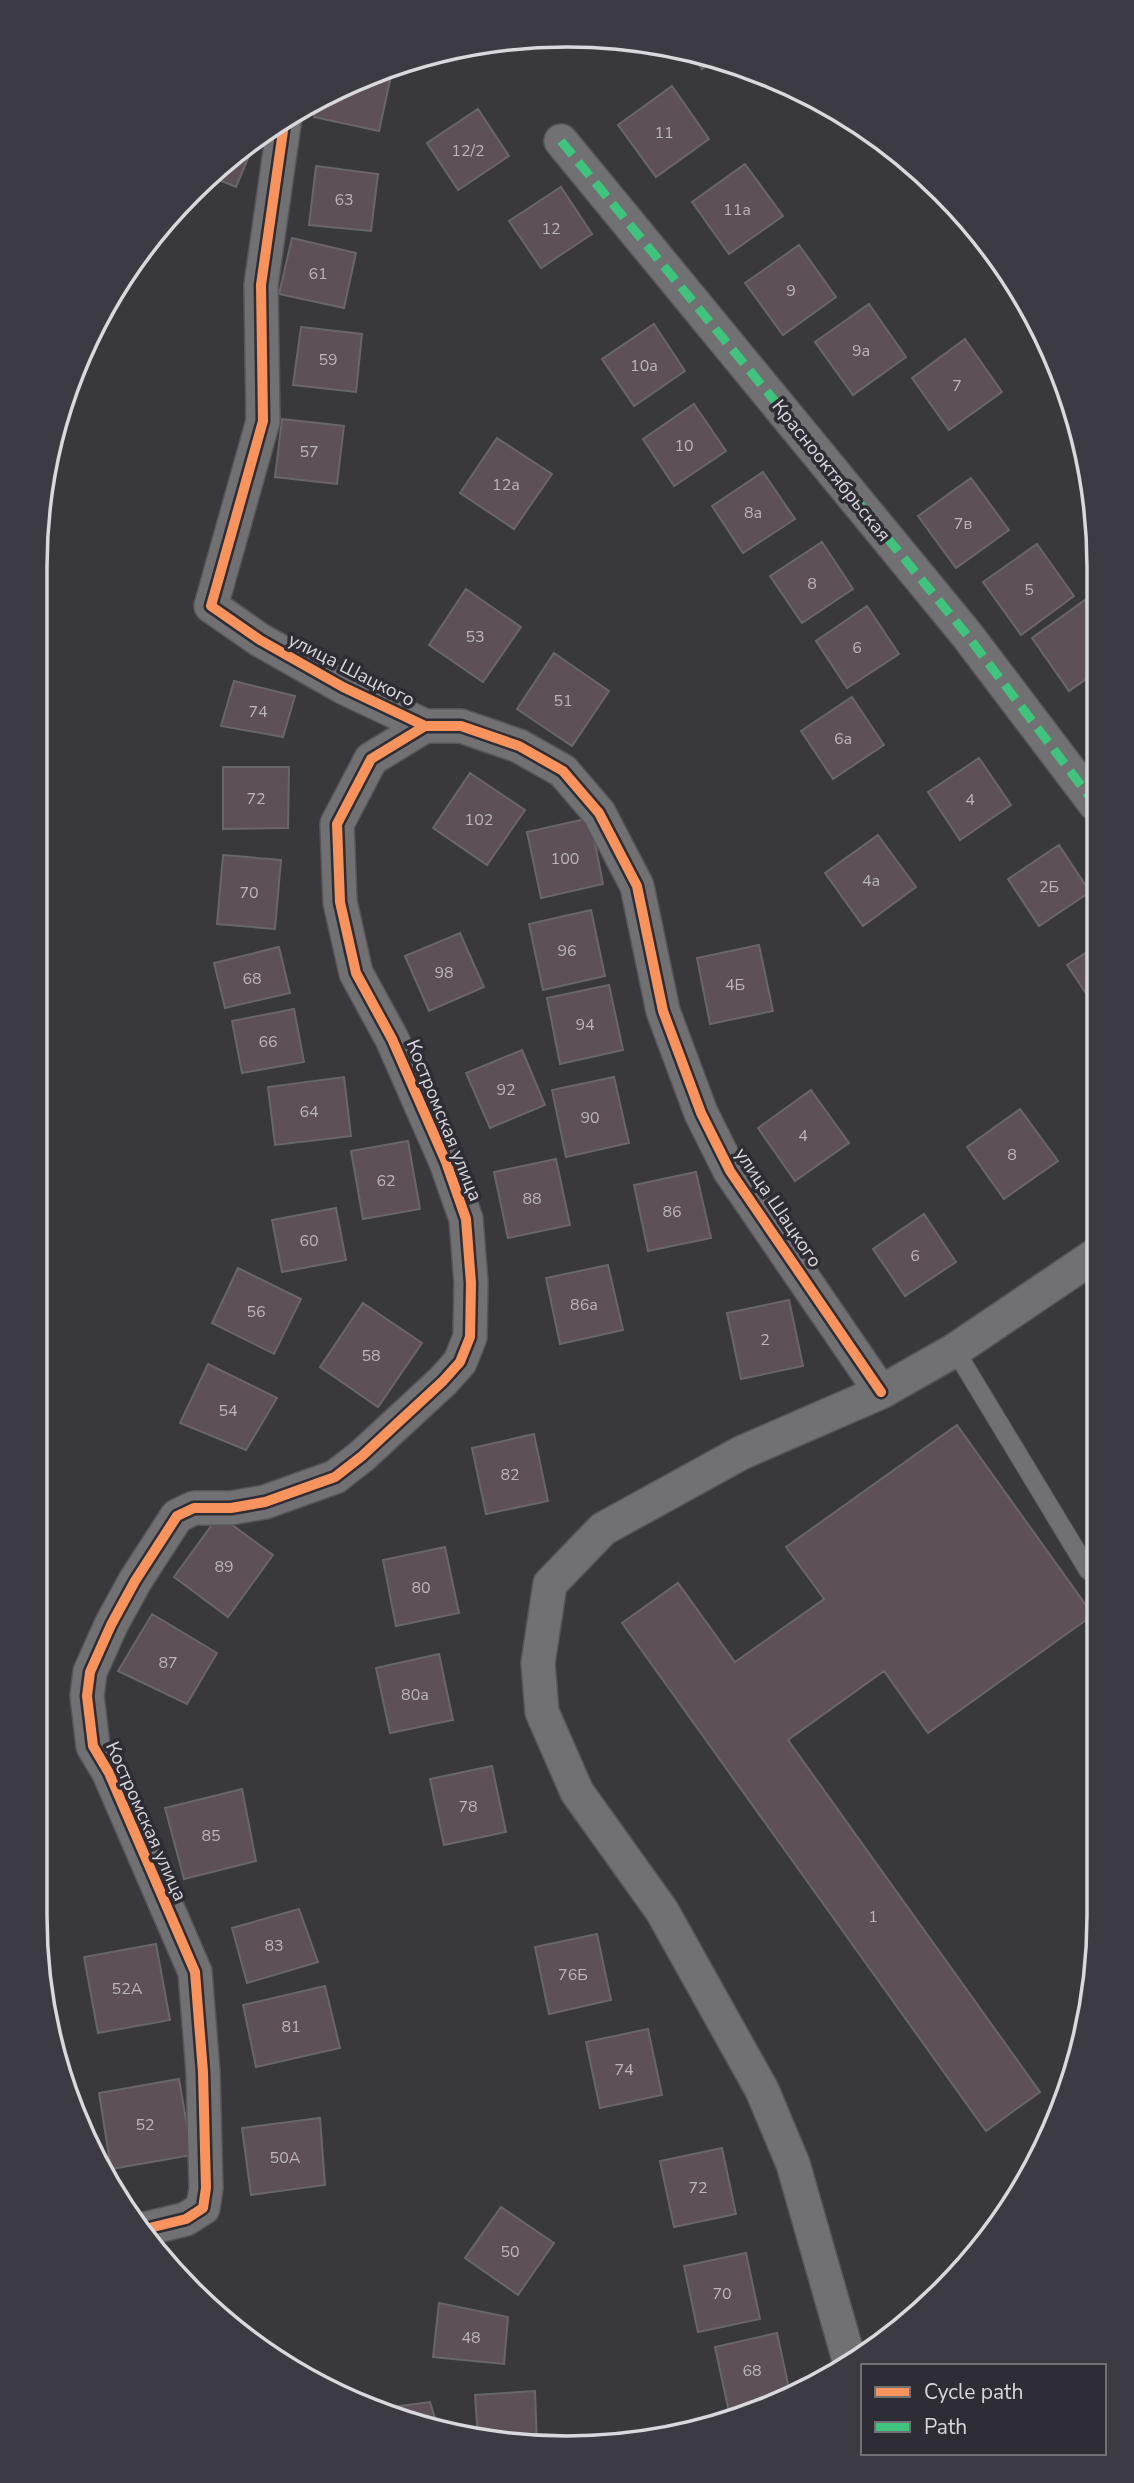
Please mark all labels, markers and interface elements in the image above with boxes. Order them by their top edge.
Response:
house number: 11 [654,122,674,144]
house number: 12/2 [451,140,485,162]
house number: 63 [334,189,354,211]
house number: 11а [723,199,751,221]
house number: 12 [541,218,561,240]
house number: 61 [308,263,328,285]
house number: 9 [786,280,796,302]
house number: 9а [852,340,870,362]
house number: 59 [318,349,338,371]
house number: 10а [630,355,658,377]
house number: 7 [952,375,962,397]
street label: Краснооктябрьская [766,394,897,547]
house number: 10 [674,435,694,457]
house number: 57 [299,441,319,463]
house number: 12а [492,474,520,496]
house number: 8а [744,502,762,524]
house number: 7в [954,513,972,535]
house number: 8 [807,573,817,595]
house number: 5 [1024,579,1034,601]
house number: 53 [465,626,485,648]
street label: улица Шацкого [284,627,419,713]
house number: 6 [852,637,862,659]
house number: 51 [553,690,573,712]
house number: 74 [248,701,268,723]
house number: 6а [834,728,852,750]
house number: 72 [246,788,266,810]
house number: 4 [965,789,975,811]
house number: 102 [465,809,493,831]
house number: 100 [551,848,579,870]
house number: 4а [862,870,880,892]
house number: 2Б [1039,876,1059,898]
house number: 70 [239,882,259,904]
house number: 96 [557,940,577,962]
house number: 98 [434,962,454,984]
house number: 68 [242,968,262,990]
house number: 4Б [725,974,745,996]
house number: 94 [575,1014,595,1036]
house number: 66 [258,1031,278,1053]
street label: Костромская улица [400,1036,488,1205]
house number: 92 [496,1079,516,1101]
house number: 64 [299,1101,319,1123]
house number: 90 [580,1107,600,1129]
house number: 4 [798,1125,808,1147]
street label: улица Шацкого [728,1143,828,1273]
house number: 8 [1007,1144,1017,1166]
house number: 62 [376,1170,396,1192]
house number: 88 [522,1188,542,1210]
house number: 86 [662,1201,682,1223]
house number: 60 [299,1230,319,1252]
house number: 6 [910,1245,920,1267]
house number: 86а [570,1294,598,1316]
house number: 56 [246,1301,266,1323]
house number: 2 [760,1329,770,1351]
house number: 58 [361,1345,381,1367]
house number: 54 [218,1400,238,1422]
house number: 82 [500,1464,520,1486]
house number: 89 [214,1556,234,1578]
house number: 80 [411,1577,431,1599]
house number: 87 [158,1652,178,1674]
house number: 80а [401,1684,429,1706]
street label: Костромская улица [99,1737,193,1905]
house number: 78 [458,1796,478,1818]
house number: 85 [201,1825,221,1847]
house number: 1 [868,1906,878,1928]
house number: 83 [264,1935,284,1957]
house number: 76Б [558,1964,588,1986]
house number: 52А [112,1978,143,2000]
house number: 81 [281,2016,301,2038]
house number: 74 [614,2059,634,2081]
house number: 52 [135,2114,155,2136]
house number: 50А [270,2147,301,2169]
house number: 72 [688,2177,708,2199]
house number: 50 [500,2241,520,2263]
house number: 70 [712,2283,732,2305]
house number: 48 [461,2327,481,2349]
house number: 68 [742,2360,762,2382]
legend [861,2364,1106,2455]
text: Cycle path [924,2378,1023,2406]
text: Path [924,2413,967,2441]

